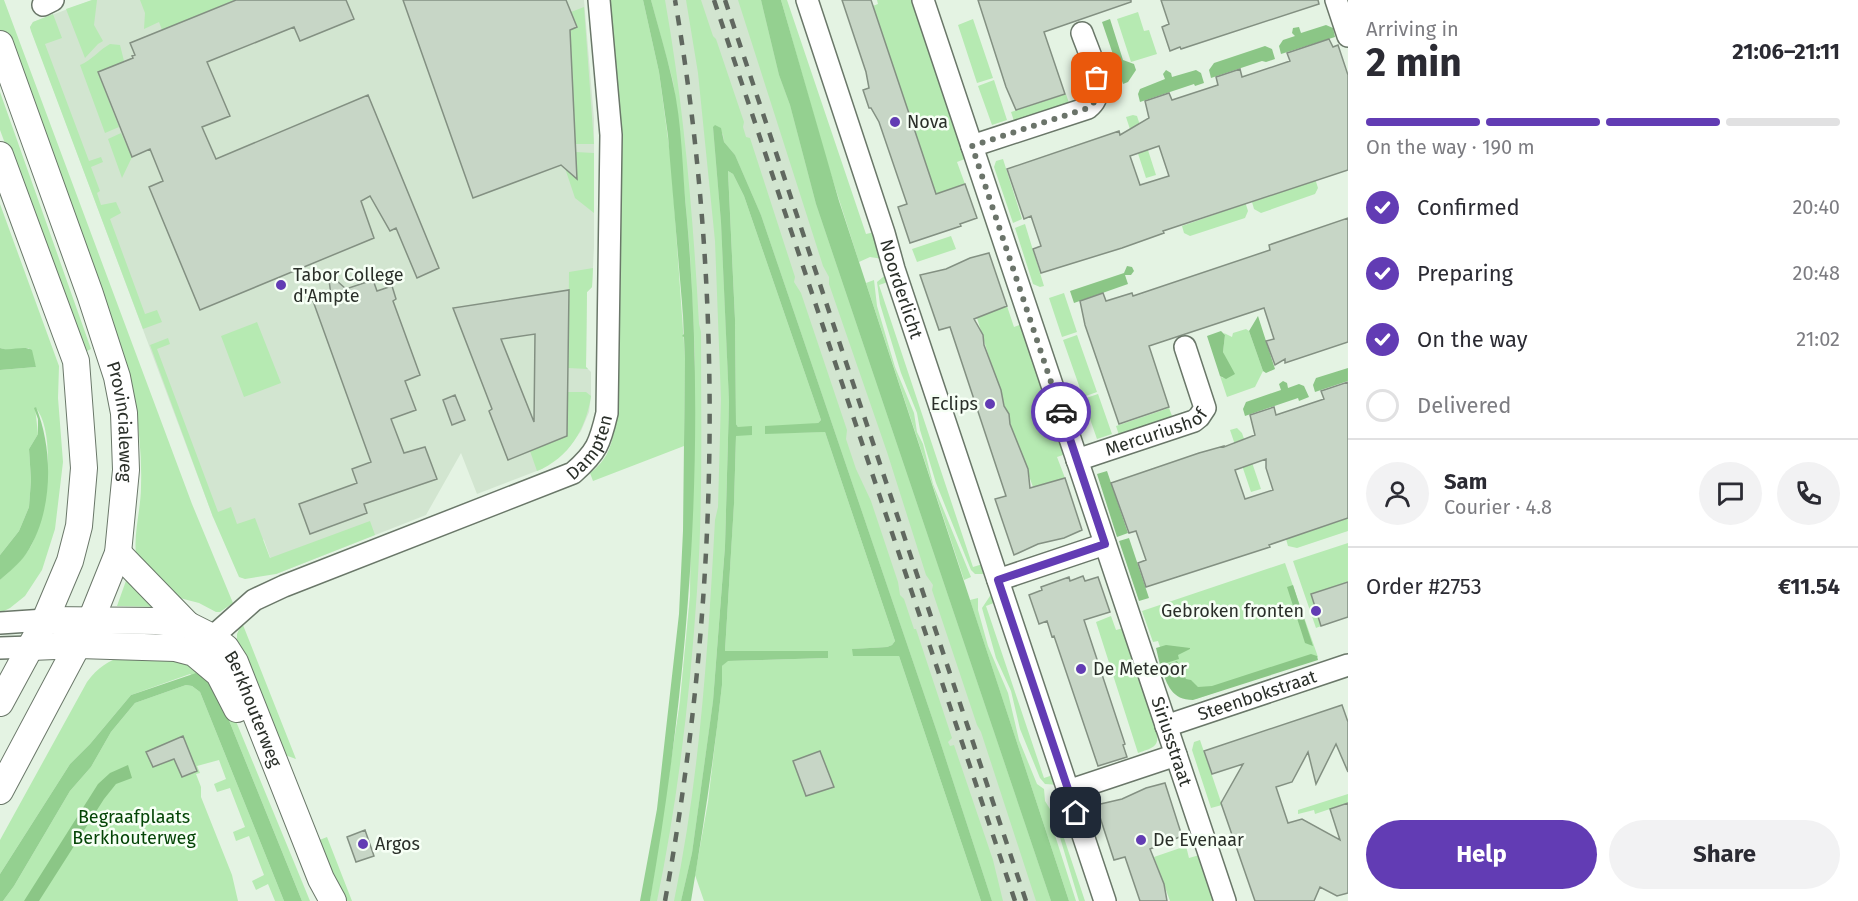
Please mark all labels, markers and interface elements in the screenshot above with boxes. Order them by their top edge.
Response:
text: Arriving in [1366,17,1459,41]
text: 21:06–21:11 [1732,38,1840,65]
text: 2 min [1366,40,1462,86]
pin [1071,52,1122,103]
icon: bag [1080,61,1113,94]
place label: Nova [907,111,948,133]
marker: Nova [888,115,902,129]
text: On the way · 190 m [1366,135,1535,159]
icon: check [1366,191,1399,224]
text: Confirmed [1417,194,1520,221]
text: 20:40 [1792,195,1840,219]
street label: Noorderlicht [875,237,928,342]
icon: check [1366,257,1399,290]
text: Preparing [1417,260,1513,287]
text: 20:48 [1793,261,1840,285]
place label: Tabor College d'Ampte [293,264,404,307]
marker: Tabor College d'Ampte [274,278,288,292]
icon: check [1366,323,1399,356]
text: On the way [1417,326,1528,353]
text: 21:02 [1796,327,1840,351]
street label: Provincialeweg [102,358,137,484]
courier [1031,382,1091,442]
text: Delivered [1417,392,1512,419]
place label: Eclips [931,393,978,415]
icon: car [1045,396,1078,429]
marker: Eclips [983,397,997,411]
street label: Mercuriushof [1102,403,1214,461]
street label: Dampten [562,413,617,485]
button: person [1366,462,1429,525]
button: chat [1699,462,1762,525]
button: phone [1777,462,1840,525]
text: Sam [1444,468,1487,495]
text: Courier · 4.8 [1444,495,1552,519]
text: Order #2753 [1366,573,1482,600]
text: €11.54 [1778,573,1840,600]
place label: Gebroken fronten [1161,600,1304,622]
marker: Gebroken fronten [1309,604,1323,618]
street label: Berkhouterweg [220,647,287,771]
place label: De Meteoor [1093,658,1187,680]
marker: De Meteoor [1074,662,1088,676]
street label: Steenbokstraat [1195,665,1320,726]
street label: Siriusstraat [1146,694,1197,789]
pin [1050,787,1101,838]
icon: home [1059,796,1092,829]
park label: Begraafplaats Berkhouterweg [72,806,196,849]
button: Help [1366,820,1597,889]
button: Share [1609,820,1840,889]
place label: De Evenaar [1153,829,1244,851]
place label: Argos [375,833,420,855]
marker: De Evenaar [1134,833,1148,847]
marker: Argos [356,837,370,851]

